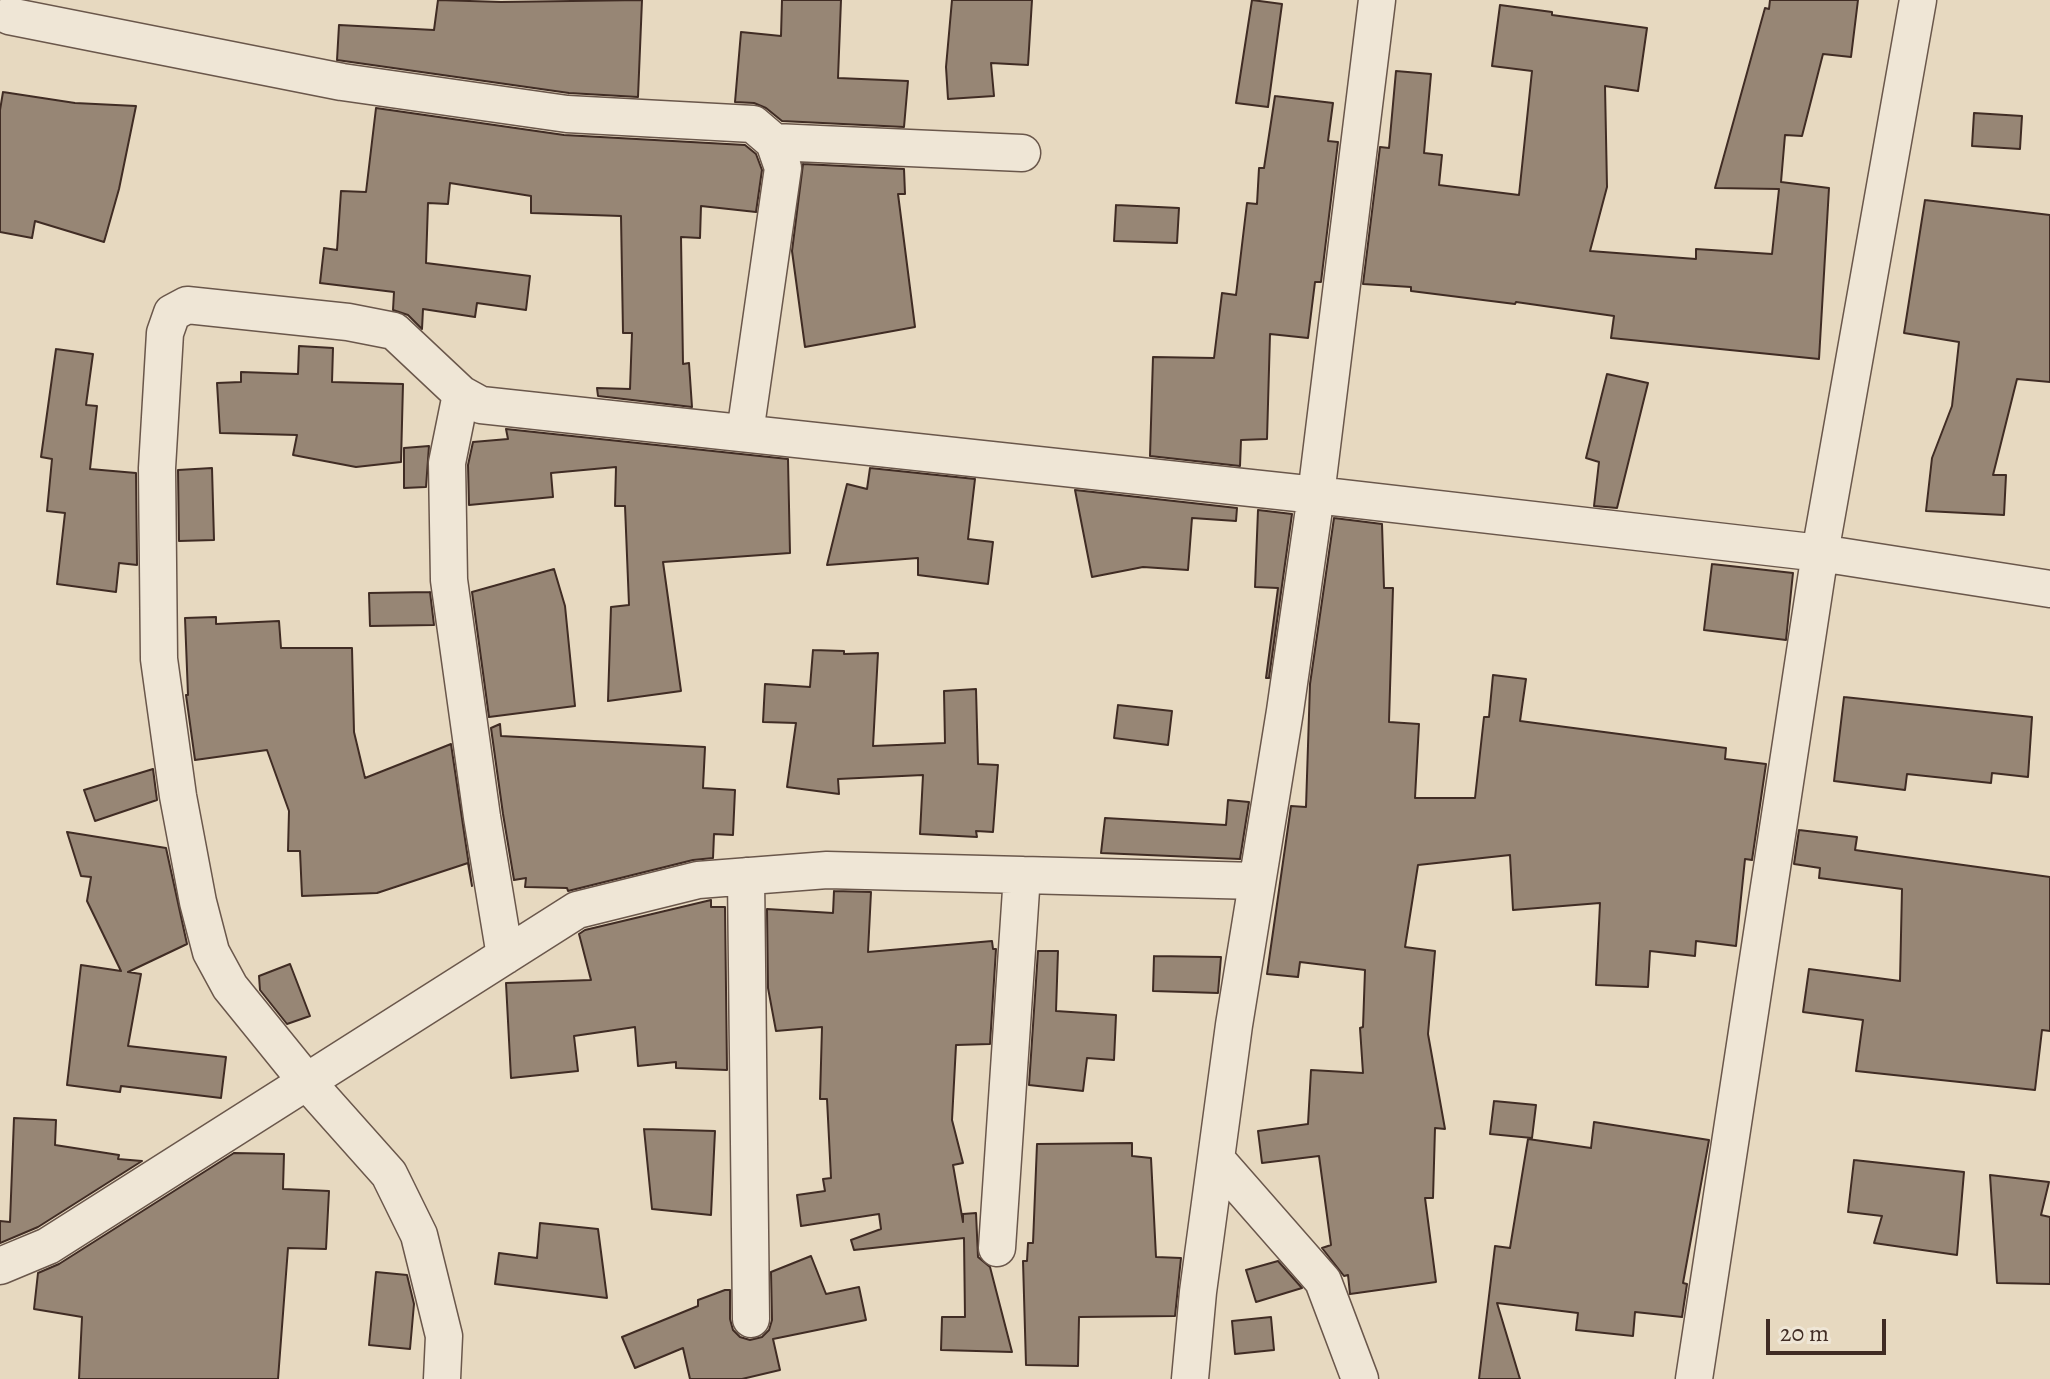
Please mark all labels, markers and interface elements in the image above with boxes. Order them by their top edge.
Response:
scale bar [1770,1303,1890,1353]
text: 20 m [1780,1317,1829,1349]

